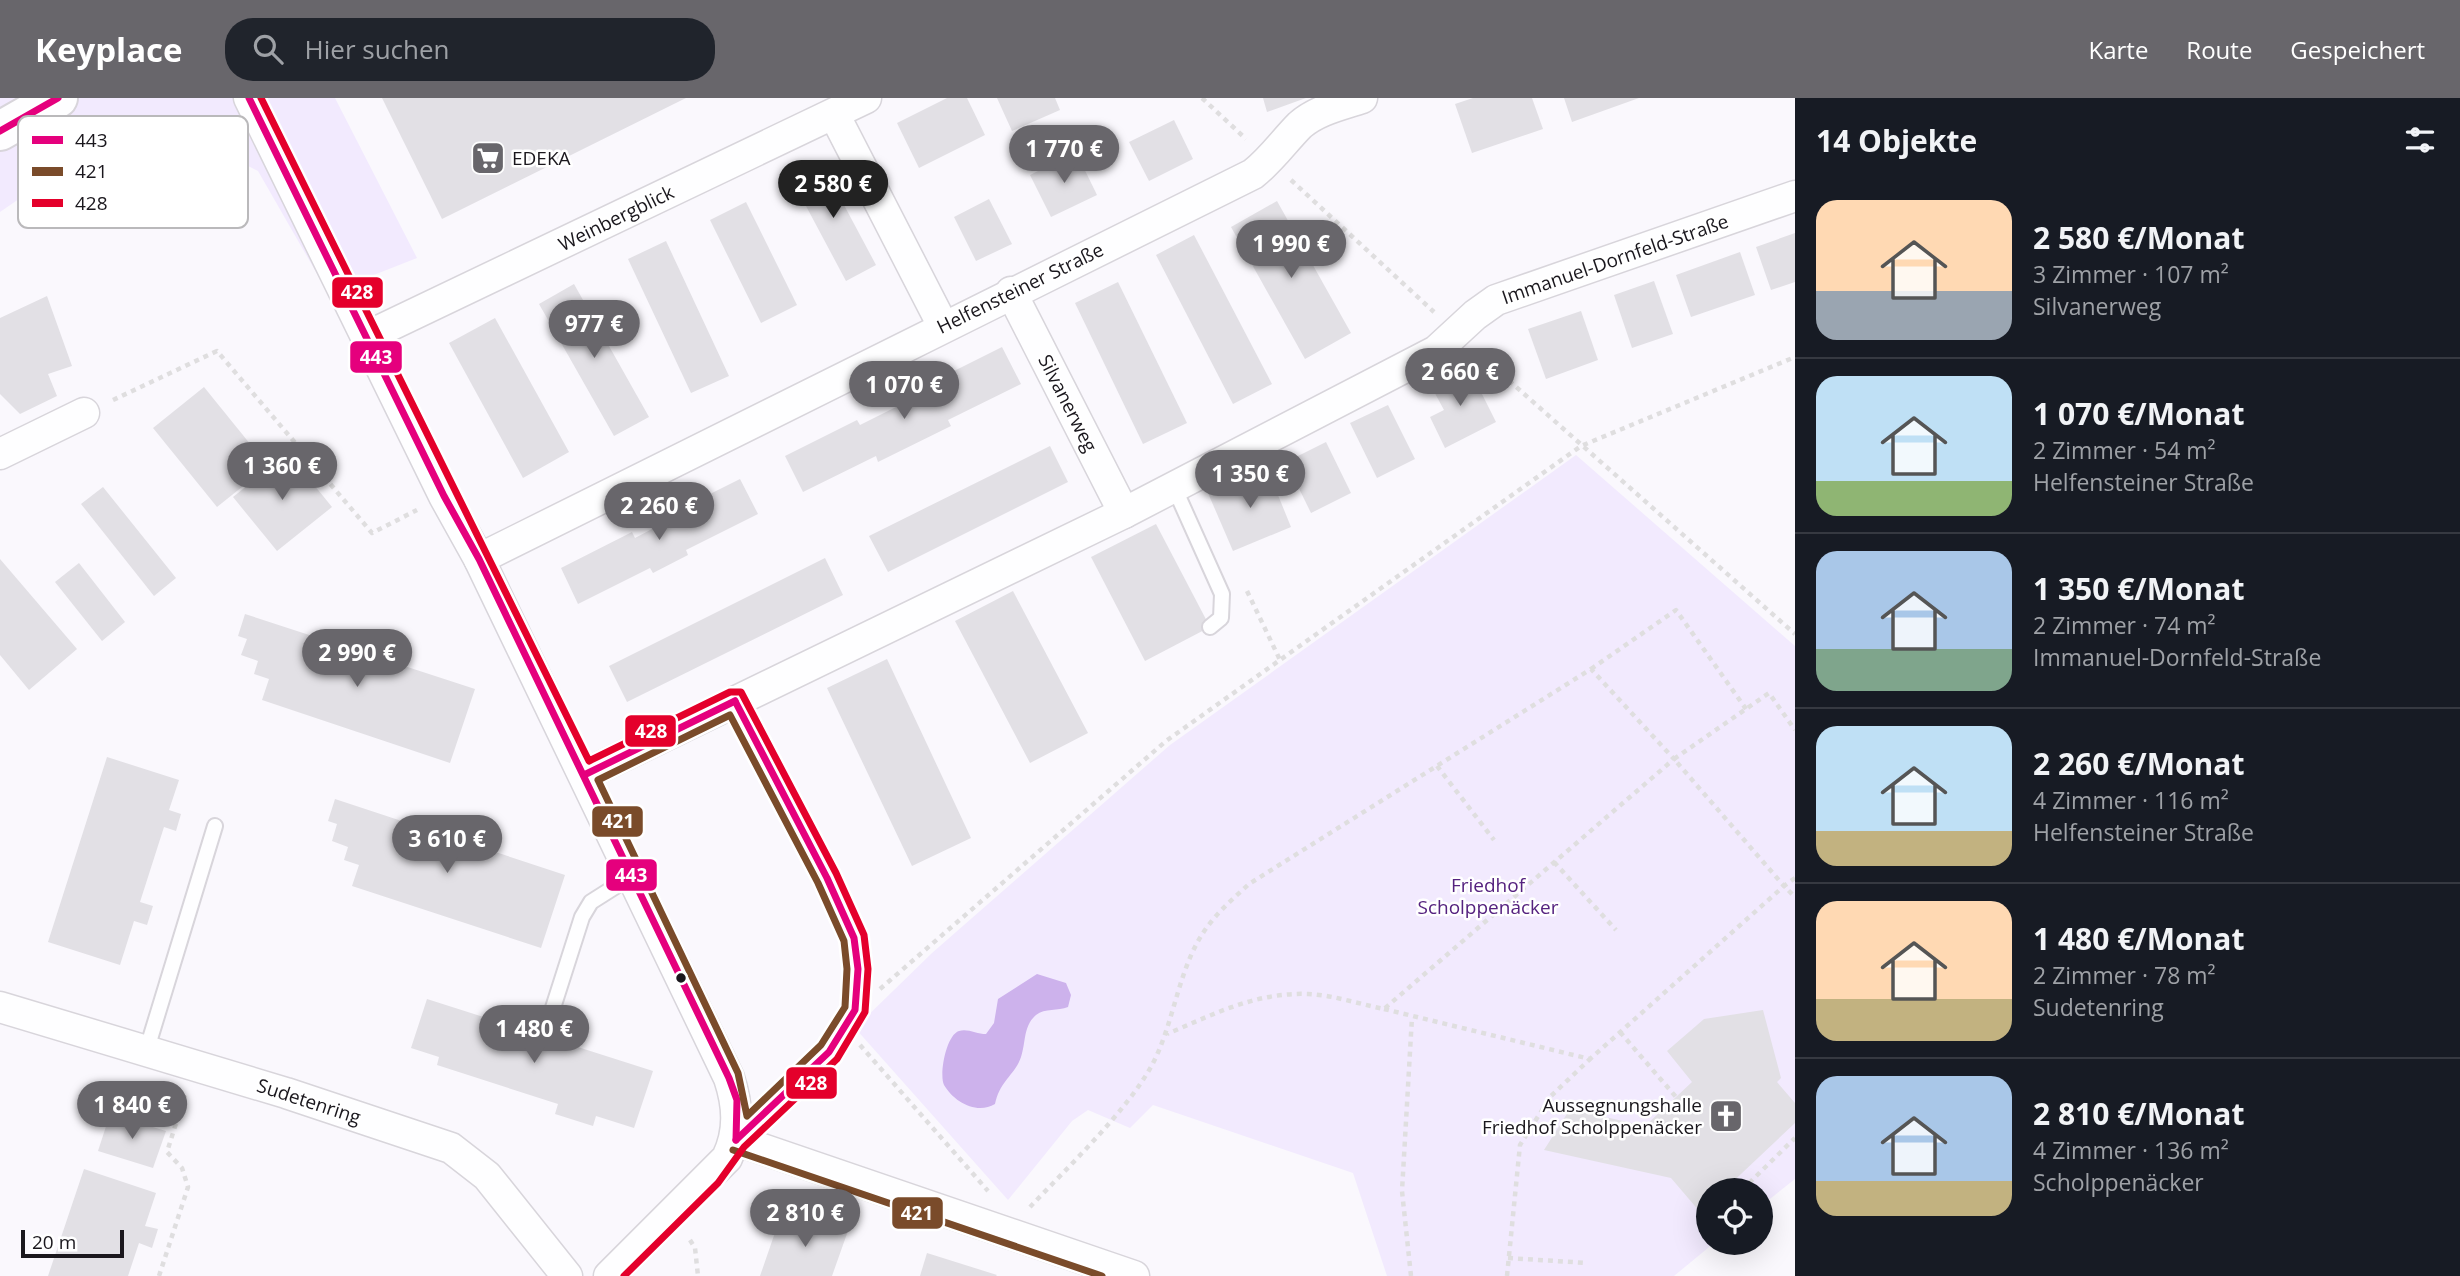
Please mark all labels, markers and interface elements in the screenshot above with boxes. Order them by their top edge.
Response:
search box [225,18,715,81]
text: Keyplace [35,27,183,72]
icon: search [249,30,287,68]
text: Hier suchen [305,31,450,67]
text: Karte [2088,33,2148,66]
text: Route [2186,33,2252,66]
text: Gespeichert [2290,33,2425,66]
legend [18,116,248,228]
text: 14 Objekte [1816,120,1977,161]
icon: filters [2401,121,2439,159]
pin: 1 770 € [999,126,1129,185]
text: 443 [75,127,108,153]
text: 1 770 € [1025,132,1103,164]
supermarket icon: EDEKA [469,139,507,177]
place label: EDEKA [512,145,571,171]
text: 421 [75,158,108,184]
pin: 2 580 € [768,160,898,220]
text: 2 580 € [794,167,872,199]
street label: Weinbergblick [554,179,678,257]
text: 428 [75,190,108,216]
street label: Immanuel-Dornfeld-Straße [1498,208,1732,310]
text: 2 580 €/Monat [2033,217,2244,258]
pin: 1 990 € [1226,220,1356,280]
text: 1 990 € [1252,227,1330,259]
icon: home [1872,228,1956,312]
street label: Helfensteiner Straße [932,236,1108,340]
text: 3 Zimmer · 107 m² [2033,258,2229,290]
line badge: 428 [331,276,384,309]
text: 428 [341,279,373,305]
text: Silvanerweg [2033,290,2161,322]
pin: 977 € [545,300,643,360]
text: 977 € [565,307,623,339]
line badge: 443 [349,340,403,374]
text: 443 [360,344,392,370]
pin: 2 660 € [1395,348,1525,408]
street label: Silvanerweg [1032,350,1104,456]
text: 2 660 € [1421,355,1499,387]
pin: 1 070 € [839,362,969,421]
text: 1 070 € [865,368,943,400]
text: 1 070 €/Monat [2033,393,2244,434]
icon: home [1872,404,1956,488]
text: 2 Zimmer · 54 m² [2033,434,2216,466]
pin: 1 360 € [217,442,347,502]
text: 1 360 € [243,449,321,481]
pin: 1 350 € [1185,450,1315,510]
text: 1 350 € [1211,457,1289,489]
text: Helfensteiner Straße [2033,466,2254,498]
pin: 2 260 € [594,482,724,542]
text: 2 260 € [620,489,698,521]
text: 1 350 €/Monat [2033,568,2244,609]
icon: home [1872,579,1956,663]
text: 2 Zimmer · 74 m² [2033,609,2216,641]
pin: 2 990 € [292,630,422,689]
text: 2 990 € [318,636,396,668]
text: Immanuel-Dornfeld-Straße [2033,641,2321,673]
line badge: 428 [624,714,677,748]
text: 428 [635,718,667,744]
text: 2 260 €/Monat [2033,743,2244,784]
icon: home [1872,754,1956,838]
text: 4 Zimmer · 116 m² [2033,784,2229,816]
line badge: 421 [591,805,644,838]
text: 421 [602,808,634,834]
pin: 3 610 € [382,816,512,875]
text: Helfensteiner Straße [2033,816,2254,848]
text: 3 610 € [408,822,486,854]
line badge: 443 [605,858,658,892]
text: 443 [615,862,647,888]
park label: Friedhof Scholppenäcker [1417,872,1559,920]
text: 1 480 €/Monat [2033,918,2244,959]
icon: home [1872,929,1956,1013]
text: 2 Zimmer · 78 m² [2033,959,2216,991]
unlabelled marker [674,971,688,985]
text: Sudetenring [2033,991,2164,1023]
pin: 1 480 € [469,1006,599,1065]
text: 1 480 € [495,1012,573,1044]
line badge: 428 [785,1066,838,1100]
text: 428 [795,1070,827,1096]
street label: Sudetenring [254,1072,364,1130]
pin: 1 840 € [67,1082,197,1141]
text: 1 840 € [93,1088,171,1120]
place label: Aussegnungshalle Friedhof Scholppenäcker [1482,1092,1702,1140]
text: 2 810 €/Monat [2033,1093,2244,1134]
church icon: Aussegnungshalle Friedhof Scholppenäcker [1707,1097,1745,1135]
icon: home [1872,1104,1956,1188]
text: 4 Zimmer · 136 m² [2033,1134,2229,1166]
text: Scholppenäcker [2033,1166,2204,1198]
map controls [1696,1178,1773,1255]
button: locate [1696,1178,1773,1255]
pin: 2 810 € [740,1190,870,1249]
text: 2 810 € [766,1196,844,1228]
line badge: 421 [891,1196,944,1230]
text: 421 [901,1200,933,1226]
scale bar [21,1227,124,1259]
text: 20 m [32,1229,76,1255]

